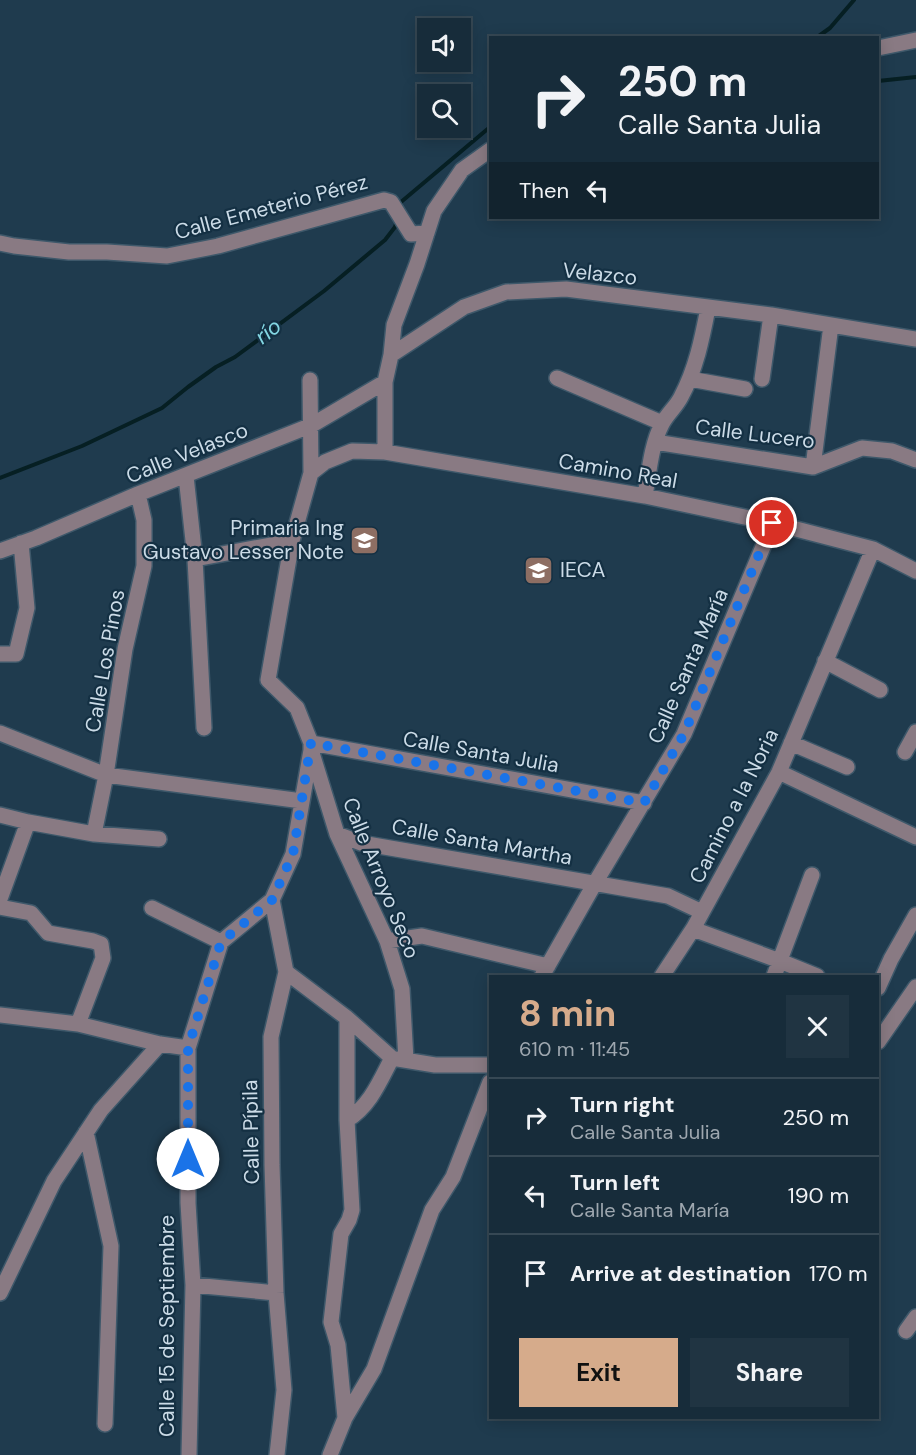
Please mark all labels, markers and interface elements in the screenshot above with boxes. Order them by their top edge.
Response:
map controls [417,18,471,138]
button: sound [417,18,471,72]
text: 250 m [618,54,747,109]
icon: right [519,60,597,138]
button: search [417,84,471,138]
text: Calle Santa Julia [618,107,821,142]
street label: Calle Emeterio Pérez [171,168,371,246]
icon: left [581,174,614,207]
text: Then [519,176,569,205]
street label: Velazco [561,256,639,292]
water label: río [249,312,287,350]
street label: Calle Lucero [694,413,816,455]
street label: Calle Velasco [122,416,252,490]
street label: Camino Real [556,447,680,495]
pin [746,497,797,548]
icon: arrive [755,506,788,539]
place label: Primaria Ing Gustavo Lesser Note [143,514,344,566]
school or university icon: Primaria Ing Gustavo Lesser Note [349,524,381,556]
school or university icon: IECA [523,554,555,586]
place label: IECA [560,556,605,584]
street label: Calle Santa María [641,584,735,748]
street label: Calle Los Pinos [79,587,131,735]
street label: Calle Santa Julia [401,724,561,780]
street label: Camino a la Noria [683,724,785,888]
street label: Calle Arroyo Seco [336,793,426,963]
street label: Calle Santa Martha [390,812,574,872]
text: 8 min [519,990,616,1037]
button: close [786,995,849,1058]
text: 610 m · 11:45 [519,1036,630,1062]
street label: Calle Pípila [236,1079,266,1185]
text: Turn right [570,1090,675,1119]
icon: right [519,1101,552,1134]
text: 250 m [782,1103,849,1132]
text: Calle Santa Julia [570,1119,720,1145]
position arrow [156,1127,220,1191]
text: Turn left [570,1168,660,1197]
icon: left [519,1179,552,1212]
text: 190 m [788,1181,849,1210]
text: Calle Santa María [570,1197,729,1223]
street label: Calle 15 de Septiembre [153,1215,181,1437]
icon: arrive [519,1257,552,1290]
text: Arrive at destination [570,1259,791,1288]
text: 170 m [809,1259,868,1288]
button: Exit [519,1338,678,1407]
button: Share [690,1338,849,1407]

